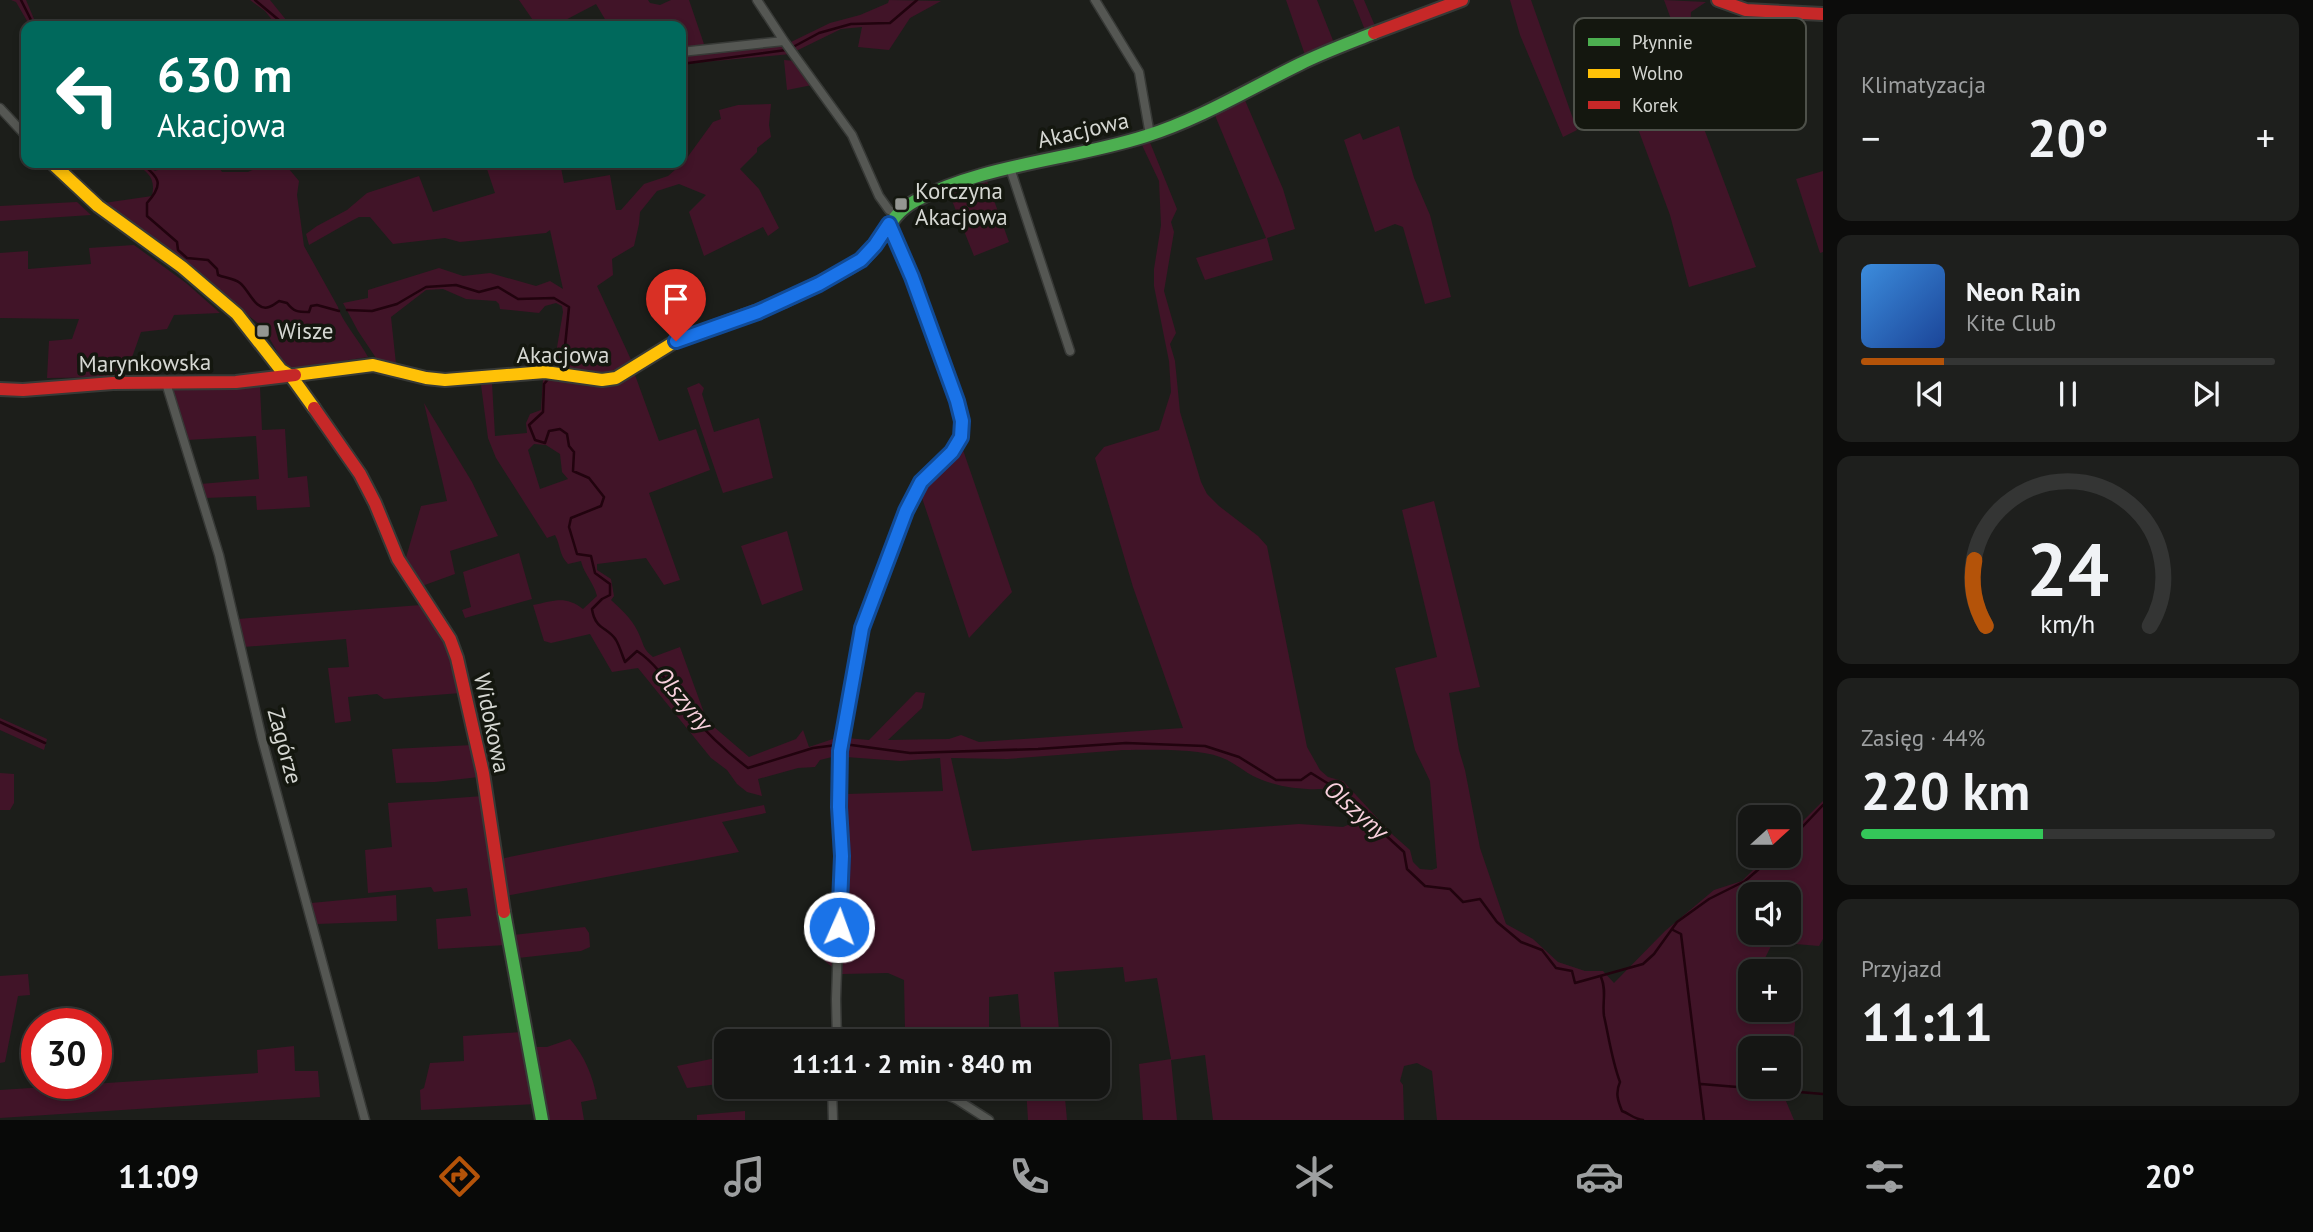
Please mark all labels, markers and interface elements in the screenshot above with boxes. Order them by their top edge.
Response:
legend [1574,18,1806,130]
text: Płynnie [1632,30,1693,54]
text: 630 m [157,42,292,106]
icon: left [42,49,133,140]
text: Wolno [1632,61,1683,85]
text: Klimatyzacja [1861,70,1986,99]
text: Korek [1632,93,1678,117]
text: Akacjowa [157,104,286,146]
text: 20° [2027,104,2109,171]
street label: Akacjowa [1034,105,1131,154]
text: − [1861,113,1880,162]
text: + [2256,113,2275,162]
place label: Korczyna Akacjowa [915,176,1008,231]
marker: Korczyna Akacjowa [893,196,909,212]
pin [646,269,706,341]
text: Neon Rain [1966,275,2081,308]
icon: arrive [657,280,695,318]
text: Kite Club [1966,308,2056,337]
place label: Wisze [277,316,334,345]
marker: Wisze [255,323,271,339]
street label: Akacjowa [517,340,609,369]
street label: Marynkowska [78,347,212,378]
icon: previous [1911,375,1949,413]
icon: pause [2049,375,2087,413]
icon: next [2187,375,2225,413]
text: 24 [2027,522,2109,616]
text: km/h [2041,608,2095,640]
water label: Olszyny [647,660,721,739]
street label: Widokowa [468,670,517,775]
street label: Zagórze [261,705,310,787]
text: Zasięg · 44% [1861,723,1985,752]
text: 220 km [1861,757,2030,824]
water label: Olszyny [1318,773,1396,847]
north arrow [1738,805,1801,868]
map controls [1738,805,1801,1099]
button: sound [1738,882,1801,945]
position arrow [802,890,876,964]
text: Przyjazd [1861,954,1942,983]
button: + [1738,959,1801,1022]
text: 11:11 [1861,988,1993,1055]
speed limit sign: 30 [21,1008,112,1099]
button: − [1738,1036,1801,1099]
text: 11:11 · 2 min · 840 m [792,1047,1032,1080]
icon: directions [435,1152,484,1201]
icon: music [720,1152,769,1201]
icon: phone [1005,1152,1054,1201]
icon: climate [1290,1152,1339,1201]
icon: car [1575,1152,1624,1201]
icon: filters [1860,1152,1909,1201]
text: 11:09 [118,1155,199,1197]
text: 20° [2145,1155,2195,1197]

